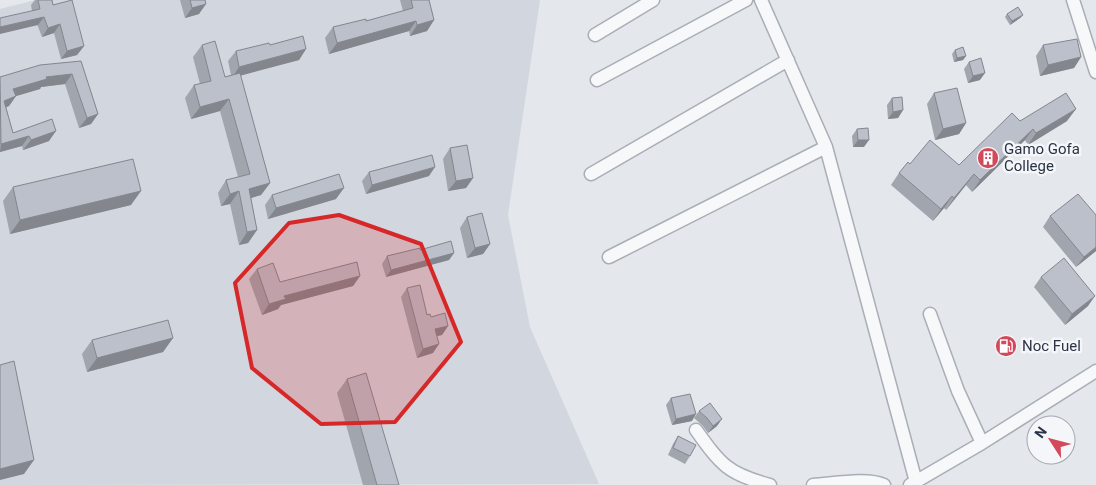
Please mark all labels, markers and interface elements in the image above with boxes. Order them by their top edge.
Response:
place label: Gamo Gofa College [1004,140,1080,175]
building icon: Gamo Gofa College [976,146,1000,170]
fuel station icon: Noc Fuel [994,334,1018,358]
place label: Noc Fuel [1022,337,1081,355]
north arrow [1026,415,1076,465]
text: N [1031,424,1050,441]

